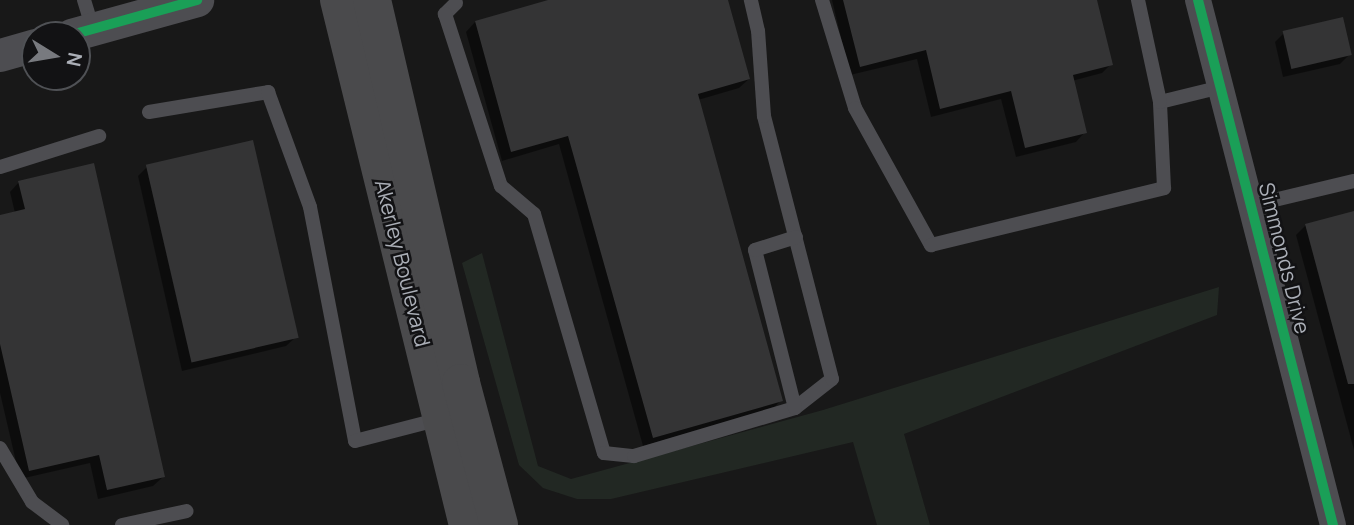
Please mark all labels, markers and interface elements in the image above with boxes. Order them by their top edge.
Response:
north arrow [21,21,91,91]
text: N [61,50,89,69]
street label: Akerley Boulevard [370,177,436,349]
street label: Simmonds Drive [1254,180,1316,336]

